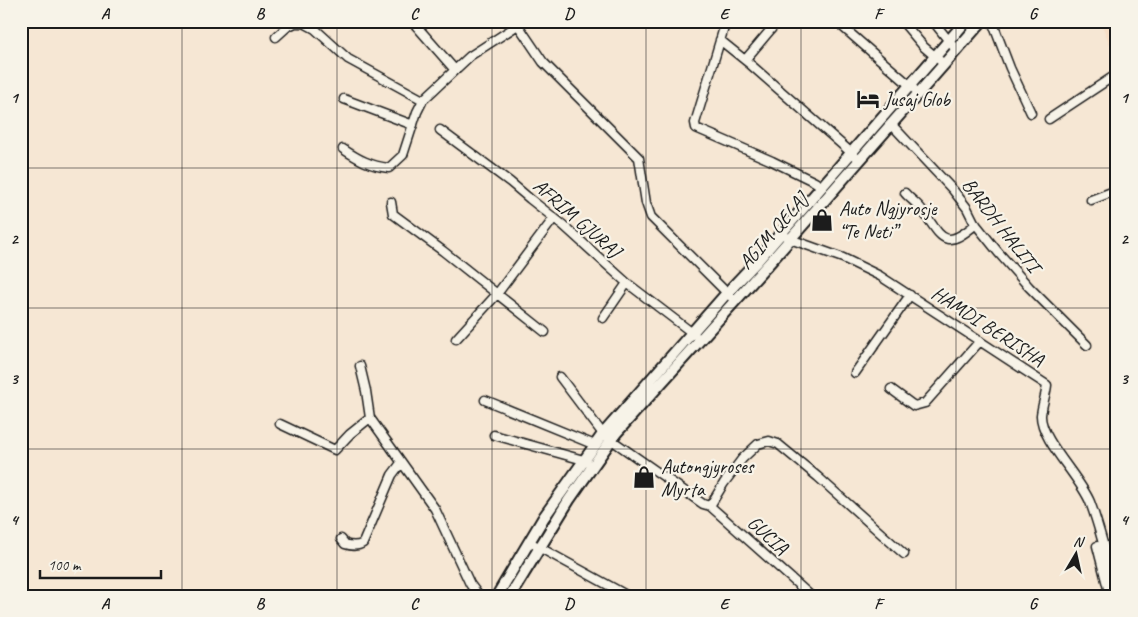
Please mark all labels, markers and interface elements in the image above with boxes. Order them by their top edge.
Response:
text: A [101,4,111,24]
text: B [256,4,266,24]
text: C [410,4,420,24]
text: D [564,4,575,24]
text: E [720,4,731,24]
text: F [874,4,885,24]
text: G [1029,4,1039,24]
hotel icon: Jusaj Glob [855,86,881,112]
place label: Jusaj Glob [883,87,951,112]
text: 1 [10,88,19,108]
text: 1 [1120,88,1129,108]
street label: AFRIM GJURAJ [528,173,628,265]
street label: BARDH HALITI [956,173,1049,281]
street label: AGIM QELAJ [733,186,815,274]
place label: Auto Ngjyrosje “Te Neti” [839,196,938,244]
shop icon: Auto Ngjyrosje “Te Neti” [809,207,835,233]
text: 2 [10,229,19,249]
text: 2 [1120,229,1129,249]
street label: HAMDI BERISHA [927,280,1050,372]
text: 3 [10,369,19,389]
text: 3 [1120,369,1129,389]
place label: Autongjyroses Myrta [661,454,755,502]
shop icon: Autongjyroses Myrta [631,464,657,490]
text: 4 [10,510,19,530]
street label: GUCIA [742,510,794,561]
text: 4 [1120,510,1129,530]
north arrow [1050,530,1100,580]
text: N [1072,533,1086,551]
scale bar [40,547,161,579]
text: 100 m [48,556,82,575]
text: A [101,594,111,614]
text: B [256,594,266,614]
text: C [410,594,420,614]
text: D [564,594,575,614]
text: E [720,594,731,614]
text: F [874,594,885,614]
text: G [1029,594,1039,614]

